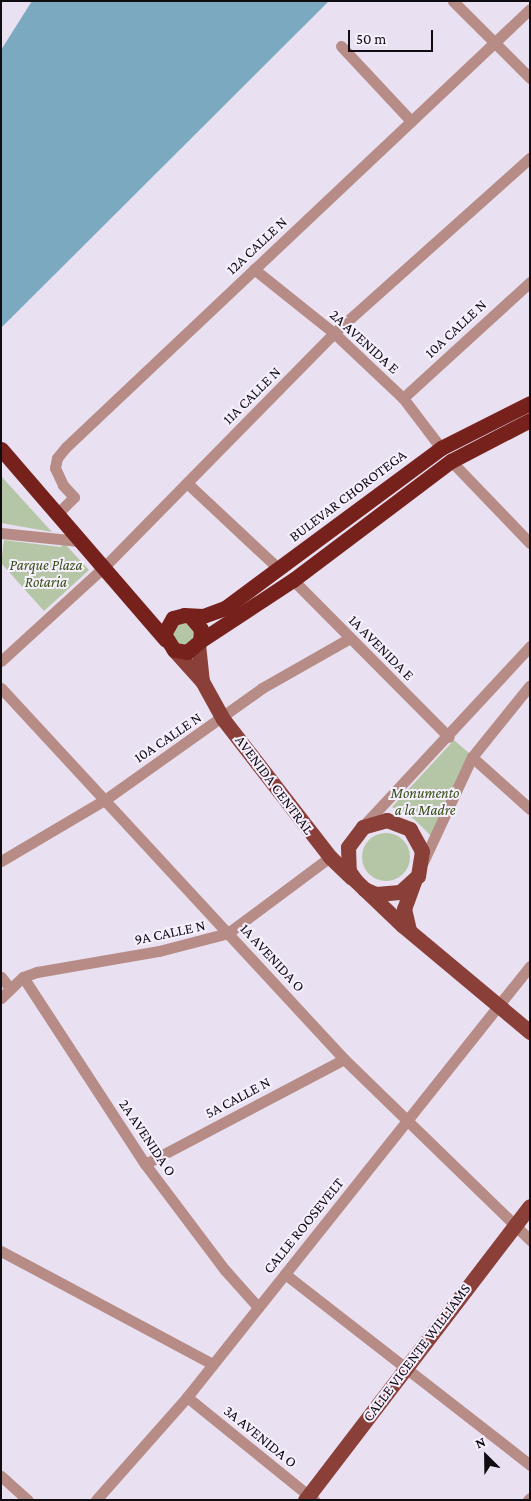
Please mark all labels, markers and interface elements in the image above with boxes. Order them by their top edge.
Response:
scale bar [351,20,436,52]
text: 50 m [356,31,386,47]
street label: 12A CALLE N [223,213,291,279]
street label: 10A CALLE N [421,296,491,362]
street label: 2A AVENIDA E [326,306,402,378]
street label: 11A CALLE N [219,363,285,429]
street label: BULEVAR CHOROTEGA [286,446,410,546]
park label: Parque Plaza Rotaria [10,556,82,591]
street label: 1A AVENIDA E [345,612,417,684]
street label: 10A CALLE N [131,709,205,767]
street label: AVENIDA CENTRAL [231,732,317,838]
park label: Monumento a la Madre [390,784,460,819]
street label: 9A CALLE N [133,917,207,949]
street label: 1A AVENIDA O [236,920,308,996]
street label: 5A CALLE N [202,1073,274,1123]
street label: 2A AVENIDA O [115,1096,179,1180]
street label: CALLE ROOSEVELT [260,1175,348,1277]
street label: CALLE VICENTE WILLIAMS [359,1280,475,1426]
street label: 3A AVENIDA O [220,1402,300,1472]
north arrow [461,1431,511,1481]
text: N [473,1433,488,1451]

